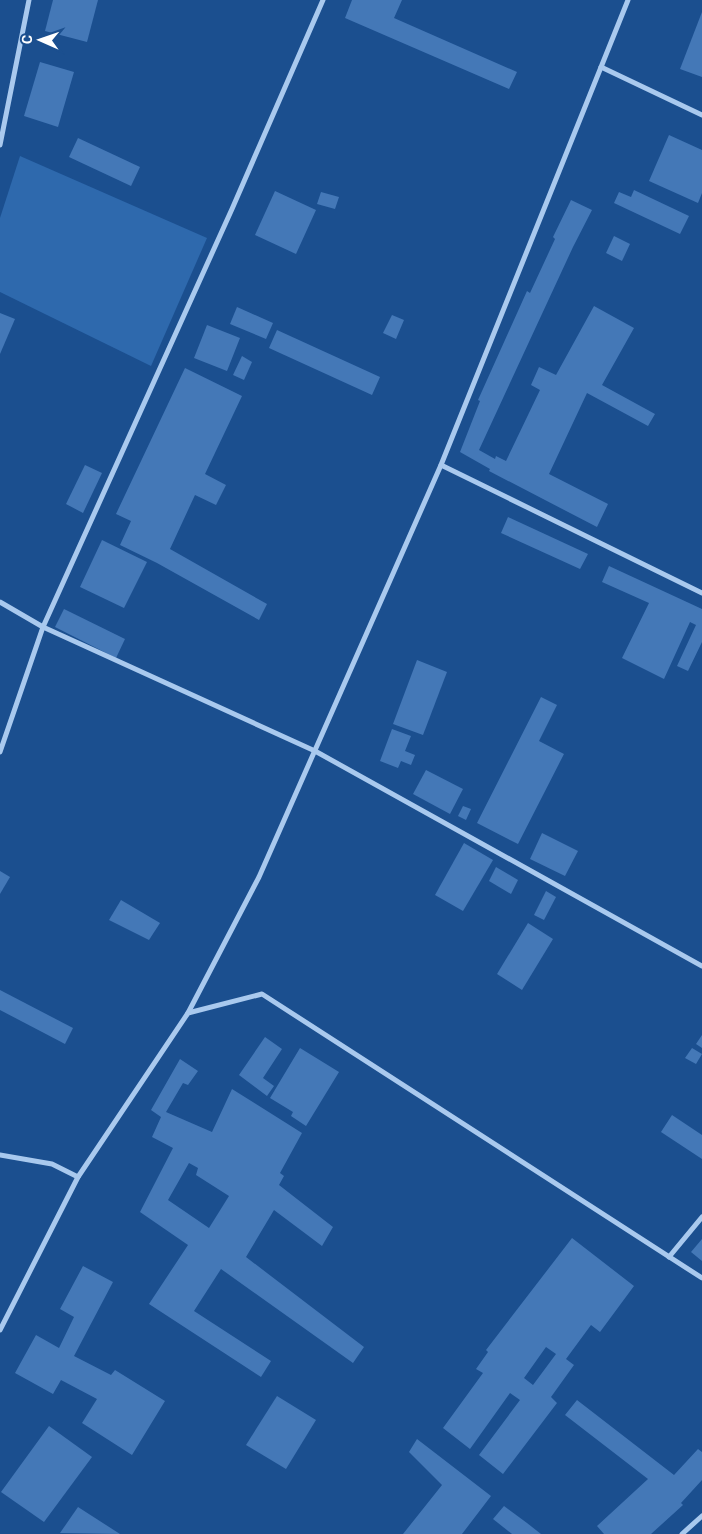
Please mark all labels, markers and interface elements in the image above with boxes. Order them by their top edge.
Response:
north arrow [15,15,65,65]
text: С [19,35,35,44]

